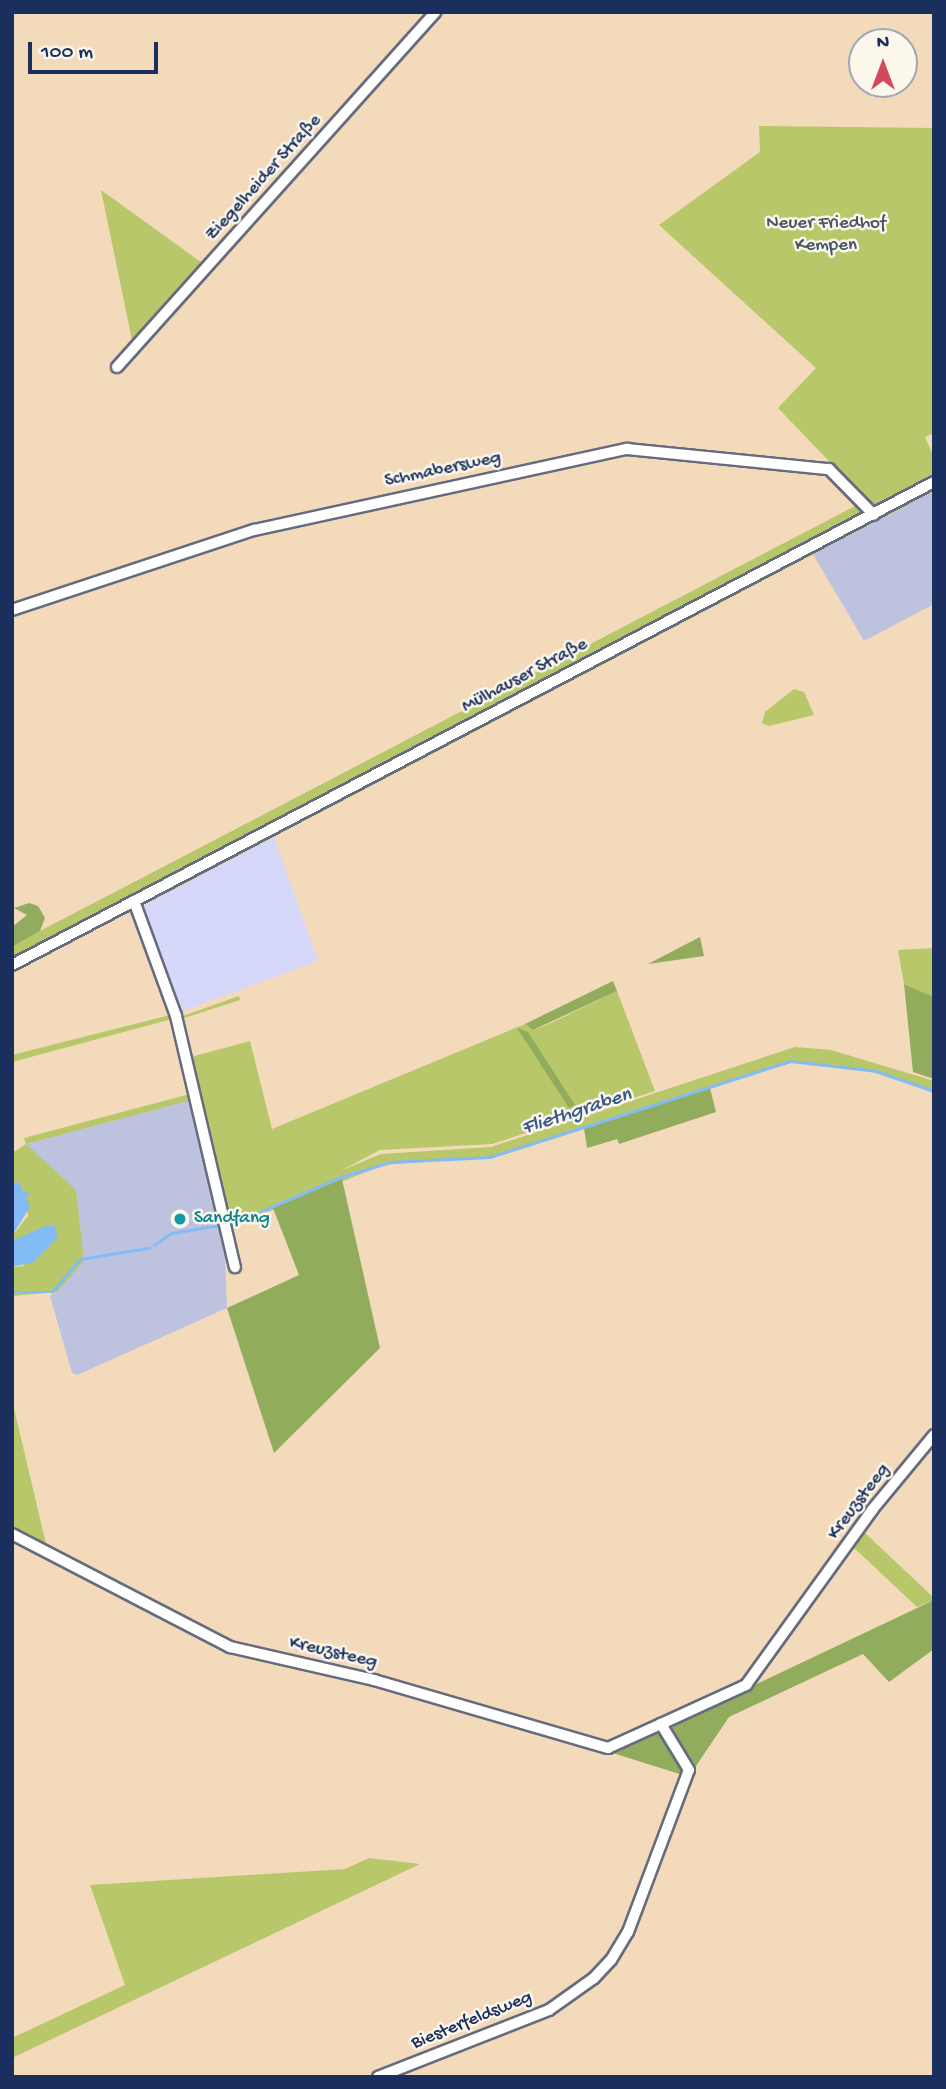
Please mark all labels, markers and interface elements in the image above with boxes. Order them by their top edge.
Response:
scale bar [32,28,161,72]
north arrow [848,28,918,98]
text: N [877,32,889,55]
text: 100 m [41,41,93,66]
street label: Ziegelheider Straße [201,110,327,246]
park label: Neuer Friedhof Kempen [766,213,886,257]
street label: Schmabersweg [383,447,503,493]
street label: Mülhauser Straße [458,633,592,719]
water label: Fliethgraben [519,1083,635,1143]
place label: Sandfang [194,1208,270,1230]
marker: Sandfang [172,1211,188,1227]
street label: Kreuzsteeg [823,1459,895,1545]
street label: Kreuzsteeg [287,1632,379,1674]
street label: Biesterfeldsweg [408,1986,536,2056]

